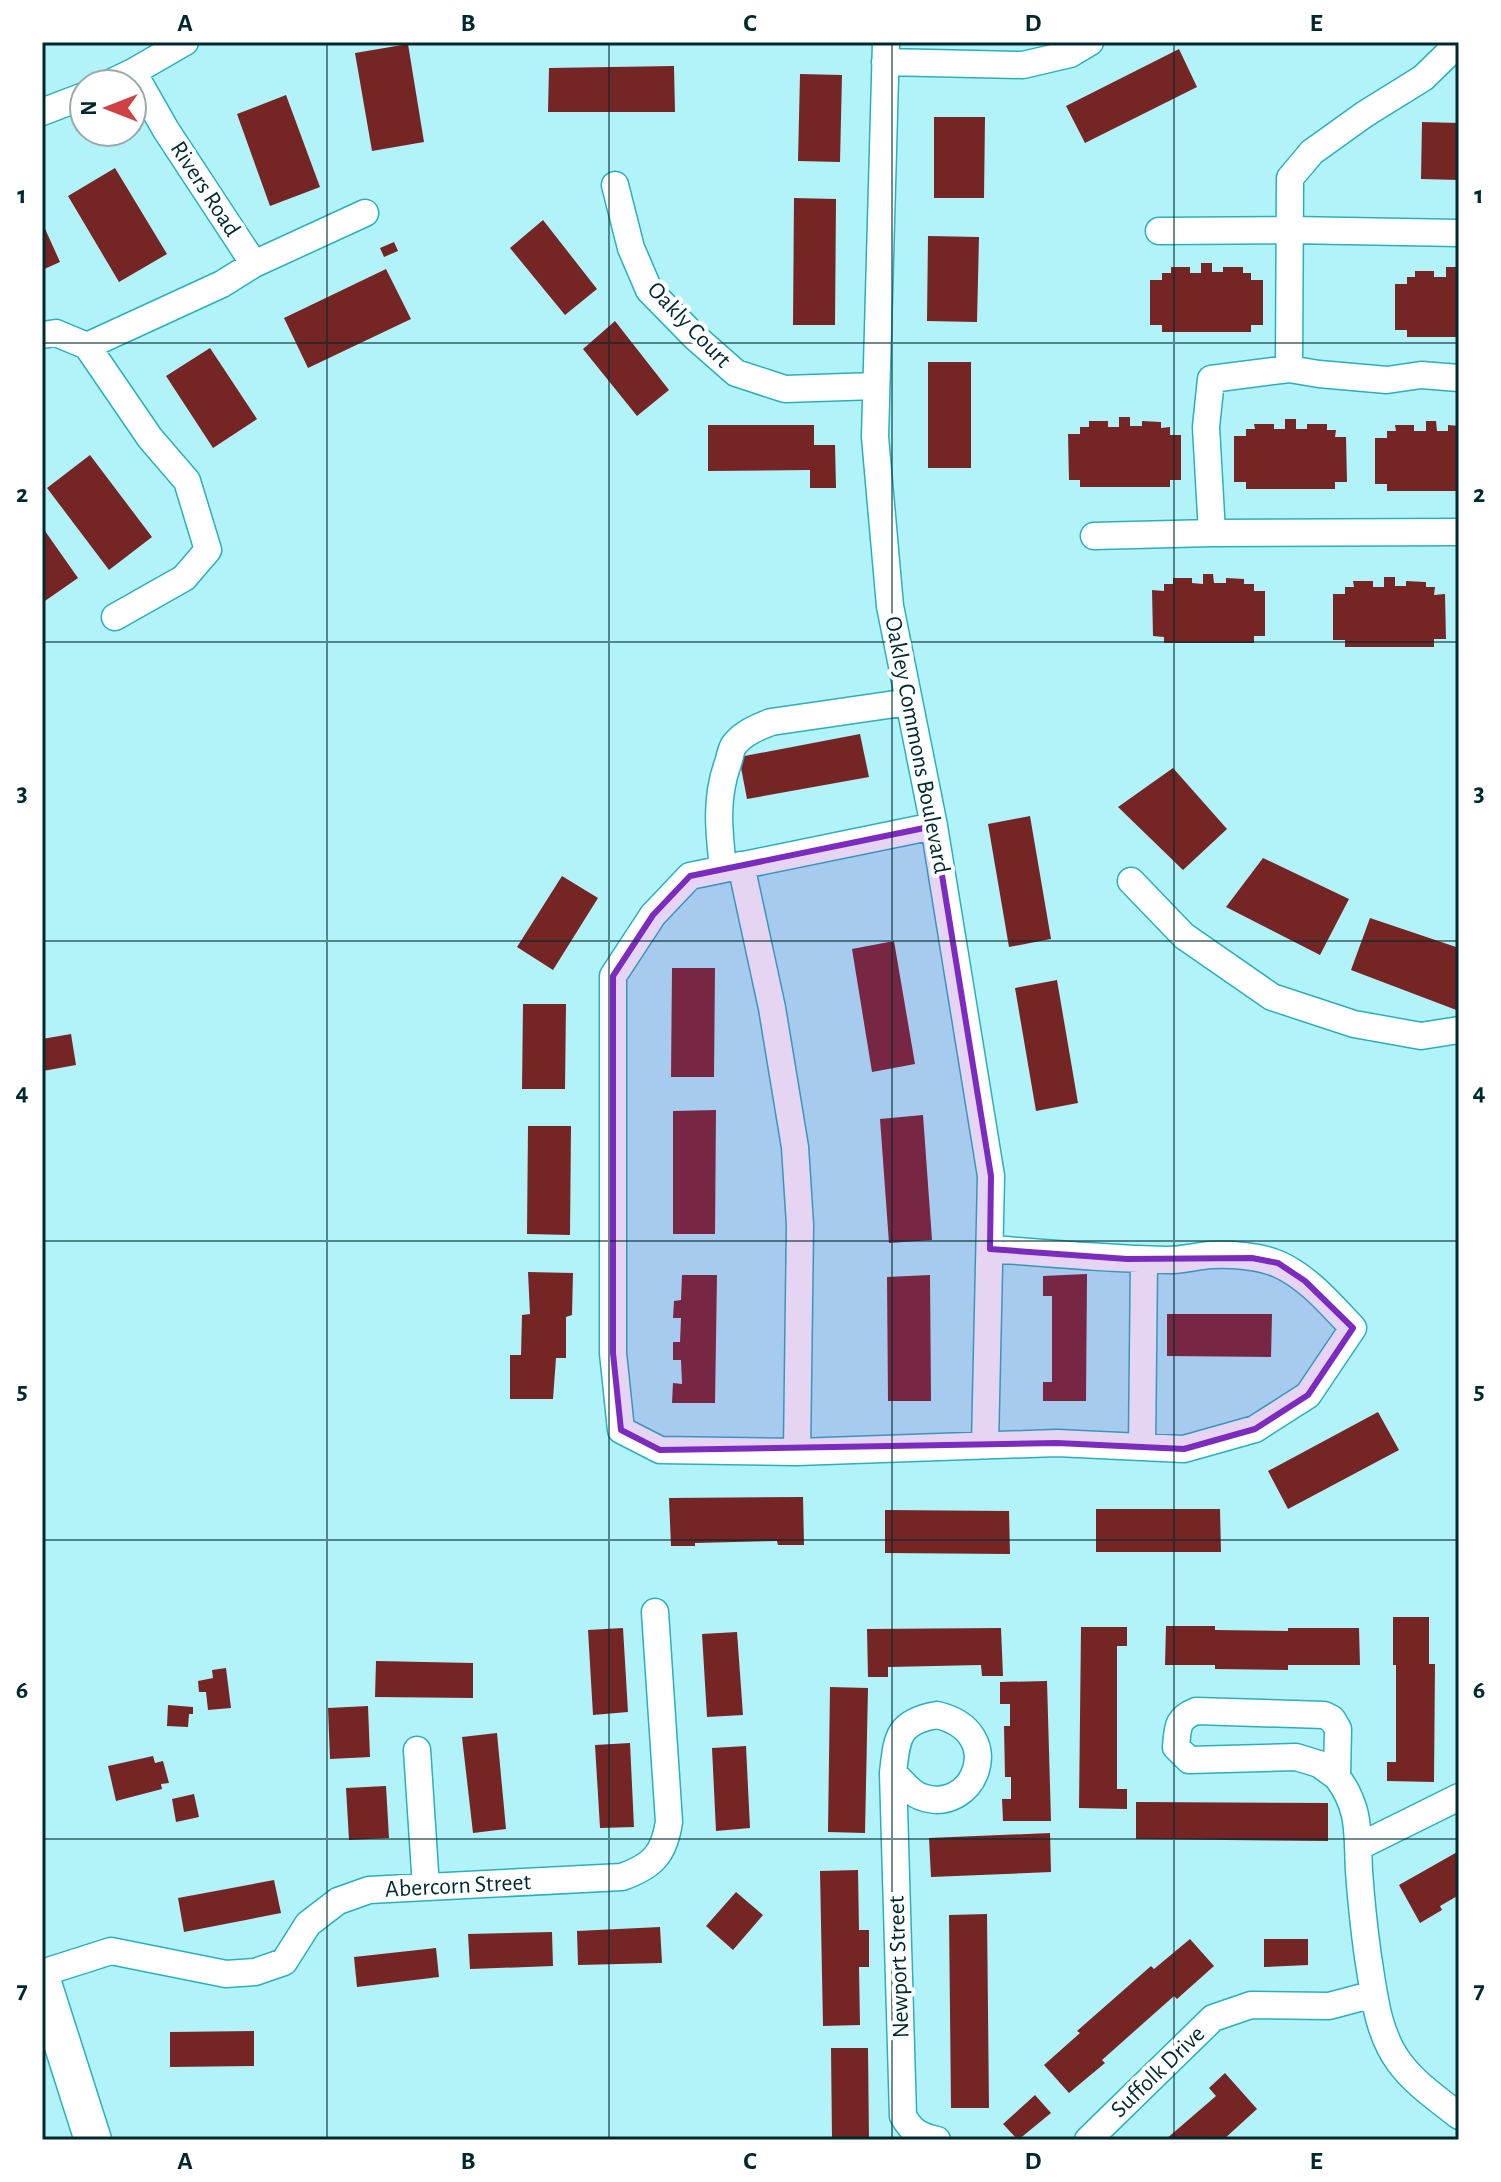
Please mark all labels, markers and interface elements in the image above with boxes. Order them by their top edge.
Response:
text: A [177,10,193,36]
text: B [460,10,476,36]
text: C [743,10,757,36]
text: D [1024,10,1042,36]
text: E [1309,10,1323,36]
north arrow [68,68,148,148]
text: N [78,100,100,116]
street label: Rivers Road [165,137,245,241]
text: 1 [17,182,27,208]
text: 1 [1474,182,1484,208]
street label: Oakly Court [643,278,736,373]
text: 2 [16,481,28,507]
text: 2 [1473,481,1485,507]
street label: Oakley Commons Boulevard [880,614,954,876]
text: 3 [16,780,28,806]
text: 3 [1473,780,1485,806]
text: 4 [15,1079,29,1105]
text: 4 [1472,1079,1486,1105]
text: 5 [16,1378,28,1404]
text: 5 [1473,1378,1485,1404]
text: 6 [16,1677,28,1703]
text: 6 [1473,1677,1485,1703]
street label: Abercorn Street [384,1870,532,1902]
street label: Newport Street [885,1895,913,2039]
text: 7 [16,1977,28,2003]
text: 7 [1473,1977,1485,2003]
street label: Suffolk Drive [1107,2022,1209,2122]
text: A [177,2148,193,2174]
text: B [460,2148,476,2174]
text: C [743,2148,757,2174]
text: D [1024,2148,1042,2174]
text: E [1309,2148,1323,2174]

